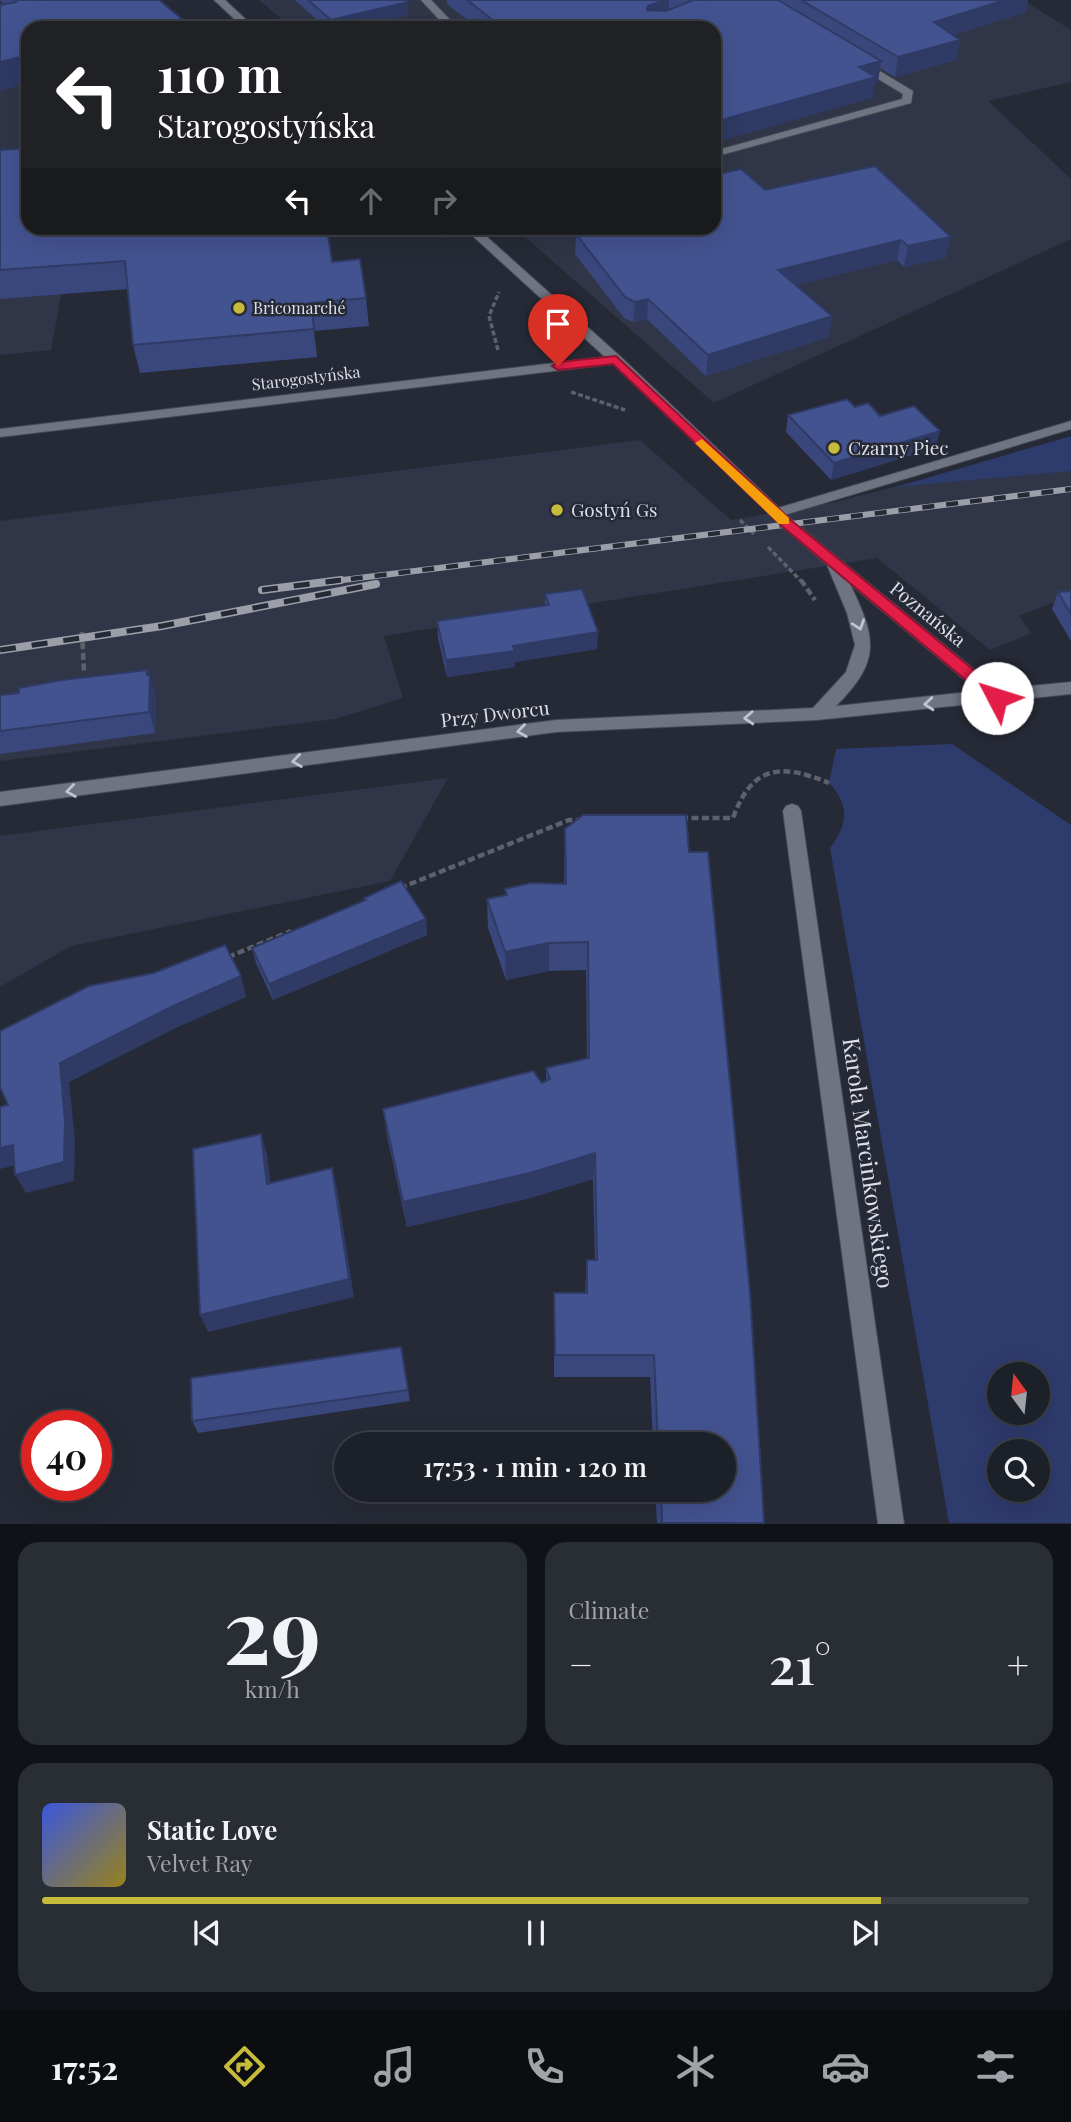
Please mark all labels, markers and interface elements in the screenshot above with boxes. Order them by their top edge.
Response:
text: 110 m [157,40,282,105]
icon: left [42,49,133,140]
text: Starogostyńska [157,103,375,146]
icon: left [279,182,317,220]
icon: ahead [352,182,390,220]
icon: right [425,182,463,220]
pin [528,294,588,366]
place label: Bricomarché [253,297,346,318]
marker: Bricomarché [231,300,247,316]
icon: arrive [539,305,577,343]
street label: Starogostyńska [251,360,361,395]
place label: Czarny Piec [848,434,949,460]
marker: Czarny Piec [826,440,842,456]
place label: Gostyń Gs [571,496,658,522]
marker: Gostyń Gs [549,502,565,518]
street label: Poznańska [885,575,972,652]
one-way arrow [851,619,865,631]
position arrow [960,661,1034,735]
street label: Przy Dworcu [439,693,551,733]
one-way arrow [923,696,934,711]
one-way arrow [743,710,754,725]
one-way arrow [516,723,528,738]
one-way arrow [291,753,303,768]
one-way arrow [65,784,77,799]
street label: Karola Marcinkowskiego [837,1035,902,1290]
north arrow [987,1362,1050,1424]
map controls [987,1362,1050,1502]
speed limit sign: 40 [21,1410,112,1501]
button: search [987,1439,1050,1502]
text: 17:53 · 1 min · 120 m [423,1449,647,1484]
text: 29 [223,1567,321,1688]
text: Climate [569,1594,649,1625]
text: 21° [769,1629,831,1698]
text: − [569,1638,593,1689]
text: + [1007,1638,1029,1689]
text: km/h [245,1673,300,1704]
text: Static Love [147,1812,277,1847]
text: Velvet Ray [147,1847,252,1878]
icon: previous [188,1914,226,1952]
icon: pause [517,1914,555,1952]
icon: next [846,1914,884,1952]
icon: directions [220,2042,269,2091]
icon: music [370,2042,419,2091]
icon: phone [520,2042,569,2091]
icon: climate [671,2042,720,2091]
icon: car [821,2042,870,2091]
icon: filters [971,2042,1020,2091]
text: 17:52 [51,2045,118,2088]

